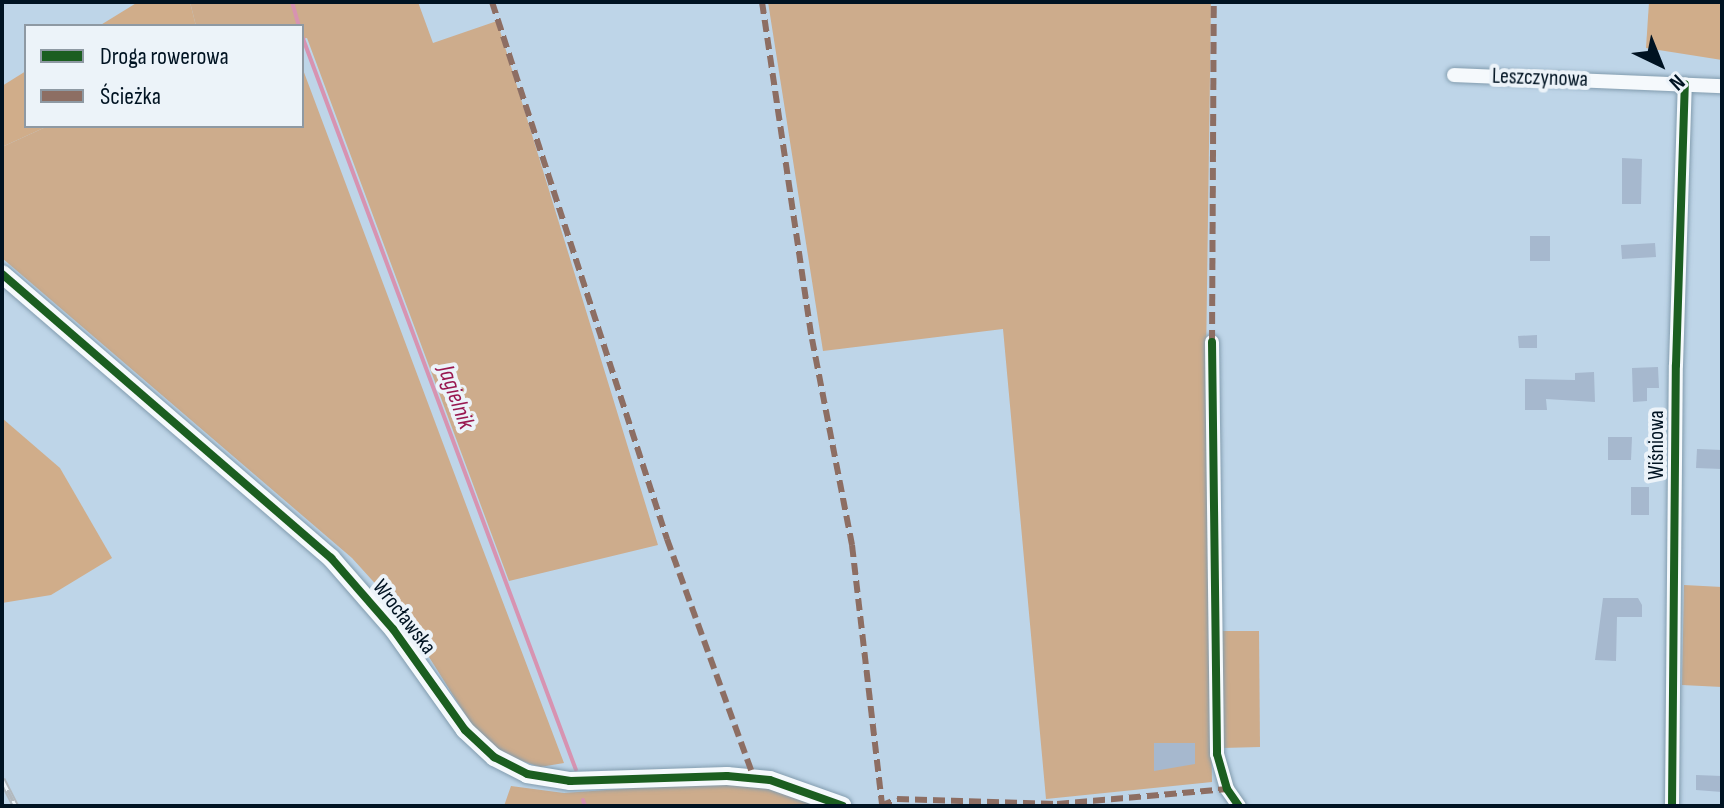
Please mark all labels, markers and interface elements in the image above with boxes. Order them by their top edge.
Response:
legend [24,24,304,128]
north arrow [1620,24,1700,104]
text: Droga rowerowa [100,42,229,71]
street label: Leszczynowa [1492,63,1588,93]
text: N [1663,68,1690,96]
text: Ścieżka [100,82,161,111]
water label: Jagielnik [431,361,481,433]
street label: Wiśniowa [1644,410,1670,480]
street label: Wrocławska [367,574,441,660]

